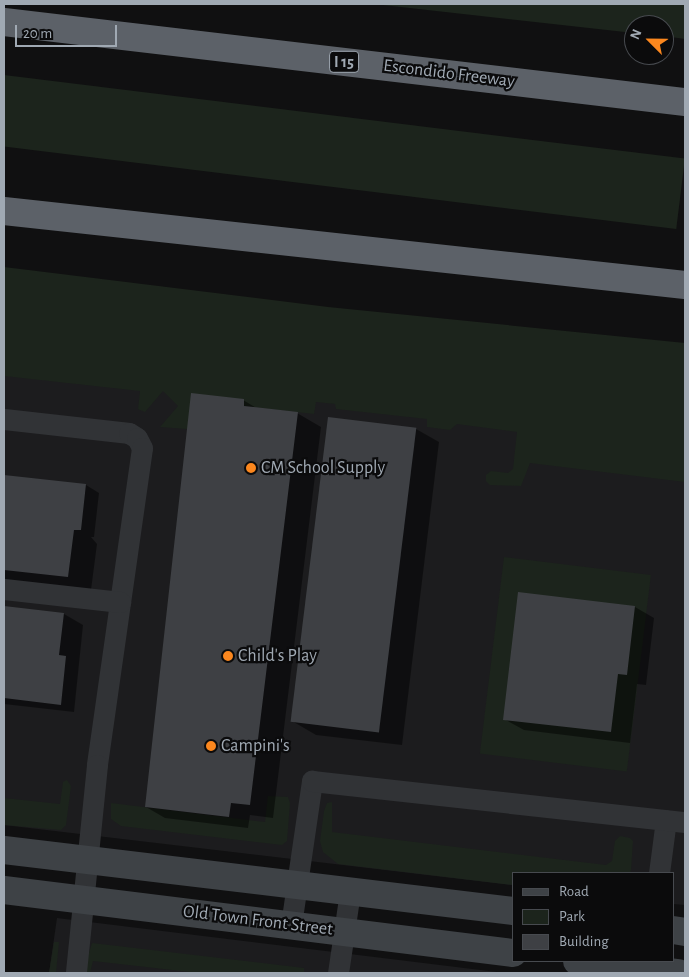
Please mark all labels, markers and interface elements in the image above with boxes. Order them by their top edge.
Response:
scale bar [18,15,120,47]
north arrow [624,15,674,65]
text: 20 m [23,26,52,41]
text: N [628,27,644,42]
road number: I 15 [329,48,359,76]
street label: Escondido Freeway [382,55,516,93]
place label: CM School Supply [261,457,385,479]
marker: CM School Supply [245,462,257,474]
place label: Child's Play [238,645,317,667]
marker: Child's Play [222,650,234,662]
place label: Campini's [221,735,290,757]
marker: Campini's [205,740,217,752]
legend [512,872,674,962]
text: Road [559,884,589,899]
street label: Old Town Front Street [182,901,334,941]
text: Park [559,909,585,924]
text: Building [559,934,609,949]

